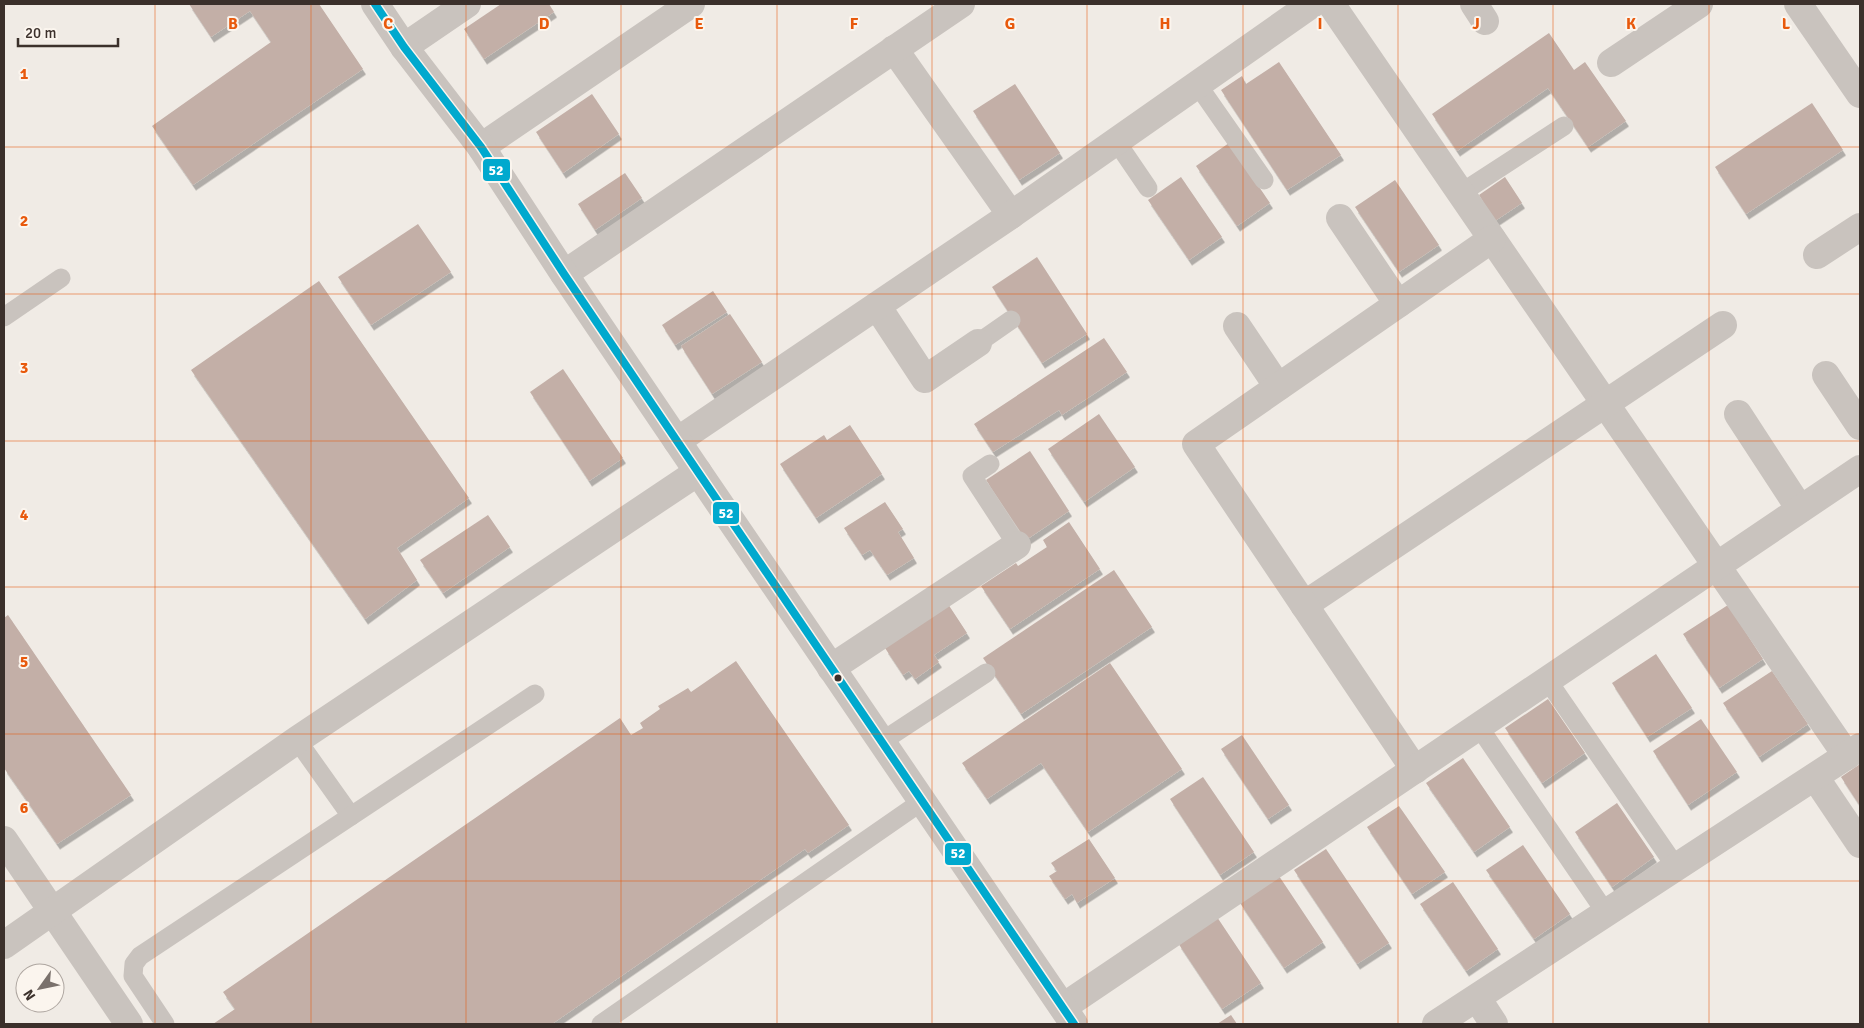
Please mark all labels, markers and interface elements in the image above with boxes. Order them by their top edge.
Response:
text: B [228,14,238,34]
text: C [383,14,393,34]
text: D [539,14,550,34]
text: E [694,14,704,34]
text: F [850,14,859,34]
text: G [1005,14,1015,34]
text: H [1160,14,1170,34]
text: I [1317,14,1323,34]
text: J [1472,14,1480,34]
text: K [1626,14,1636,34]
text: L [1782,14,1791,34]
scale bar [18,15,118,47]
text: 20 m [25,24,56,42]
text: 1 [20,64,29,84]
line badge: 52 [482,158,511,182]
text: 52 [488,162,504,179]
text: 2 [20,211,28,231]
text: 3 [20,358,28,378]
line badge: 52 [712,501,740,525]
text: 4 [20,505,29,525]
text: 52 [718,505,734,522]
text: 5 [20,652,28,672]
unlabelled marker [833,673,843,683]
text: 6 [20,798,29,818]
line badge: 52 [944,842,972,866]
text: 52 [950,845,966,862]
north arrow [15,963,65,1013]
text: N [20,986,39,1004]

